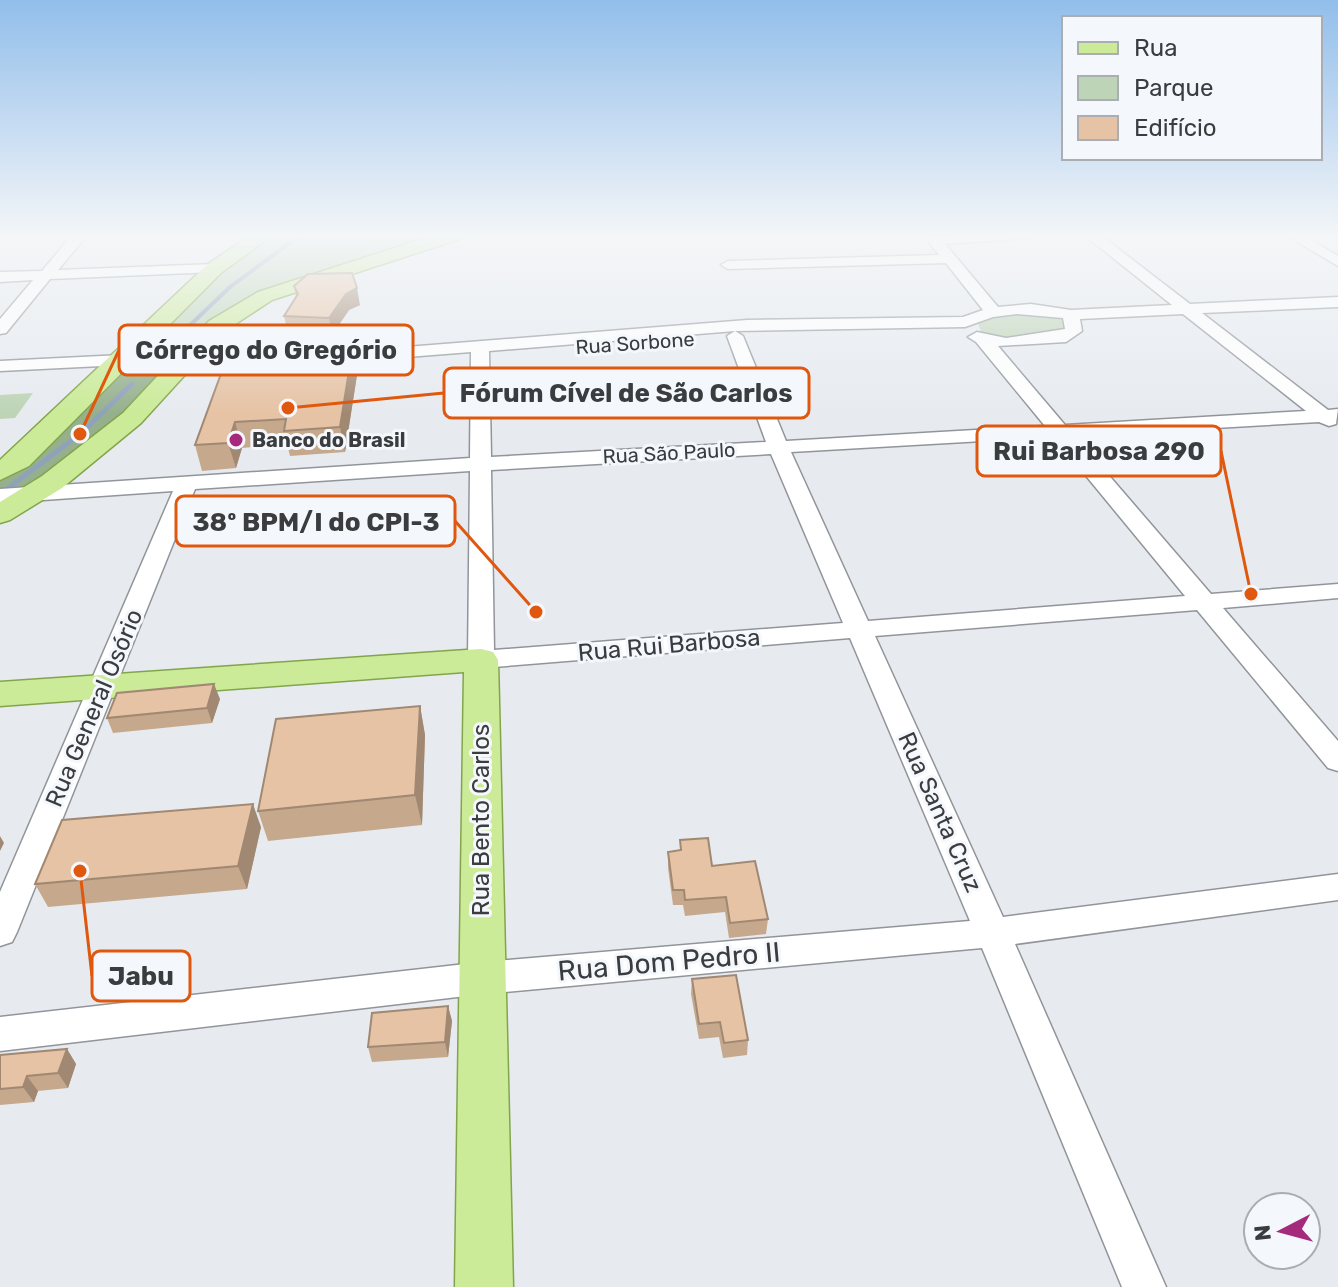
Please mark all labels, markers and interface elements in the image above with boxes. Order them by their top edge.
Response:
legend [1062,16,1322,160]
text: Rua [1134,34,1177,62]
text: Parque [1134,74,1213,102]
text: Edifício [1134,114,1217,142]
callout: Córrego do Gregório [119,325,413,375]
street label: Rua Sorbone [575,327,695,359]
text: Córrego do Gregório [135,335,397,366]
callout: Fórum Cível de São Carlos [444,368,809,418]
text: Fórum Cível de São Carlos [459,378,793,409]
callout: Rui Barbosa 290 [977,426,1221,476]
place label: Banco do Brasil [252,428,405,452]
marker: Banco do Brasil [227,431,245,449]
text: Rui Barbosa 290 [993,436,1205,467]
street label: Rua São Paulo [602,438,736,468]
callout: 38º BPM/I do CPI-3 [176,496,455,546]
text: 38º BPM/I do CPI-3 [192,507,440,538]
street label: Rua General Osório [40,605,148,811]
street label: Rua Rui Barbosa [577,623,761,667]
street label: Rua Bento Carlos [467,724,495,916]
street label: Rua Santa Cruz [892,728,988,896]
street label: Rua Dom Pedro II [556,935,782,988]
callout: Jabu [92,951,190,1001]
text: Jabu [108,961,174,992]
north arrow [1242,1191,1322,1271]
text: N [1248,1224,1277,1242]

